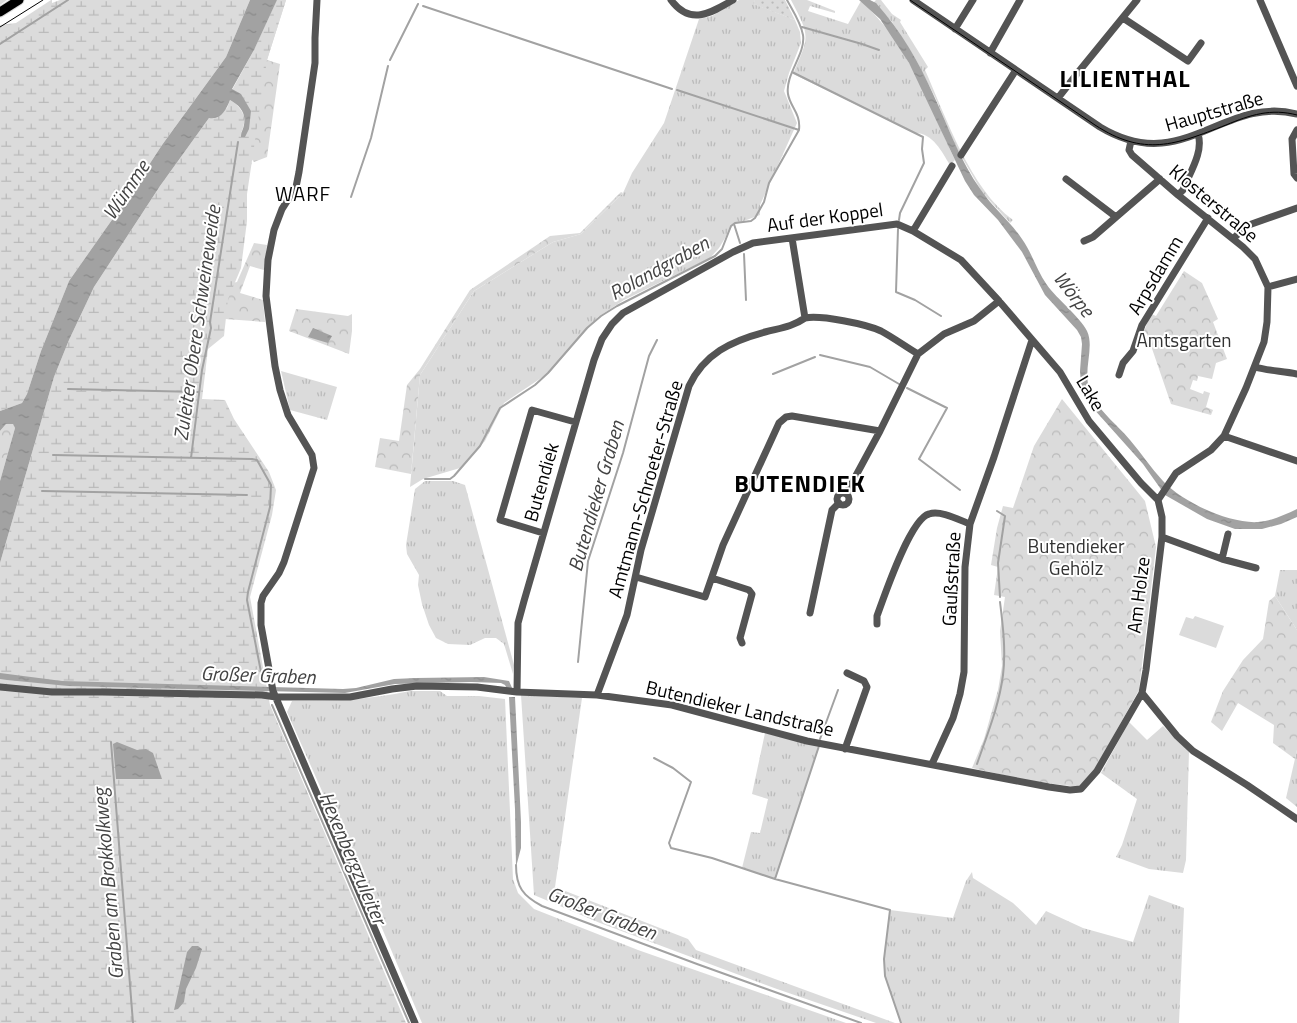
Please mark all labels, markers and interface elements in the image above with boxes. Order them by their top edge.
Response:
district label: LILIENTHAL [1060,60,1190,96]
street label: Hauptstraße [1161,83,1266,138]
water label: Wümme [94,152,158,226]
street label: Klosterstraße [1163,156,1265,249]
district label: WARF [275,178,331,209]
street label: Auf der Koppel [765,194,885,239]
water label: Zuleiter Obere Schweineweide [165,202,229,442]
water label: Rolandgraben [603,227,715,308]
street label: Arpsdamm [1119,230,1190,320]
water label: Wörpe [1046,264,1104,325]
park label: Amtsgarten [1137,325,1231,354]
street label: Lake [1069,369,1113,416]
street label: Amtmann-Schroeter-Straße [600,377,690,601]
water label: Butendieker Graben [559,416,632,575]
street label: Butendiek [515,439,566,525]
district label: BUTENDIEK [734,465,866,501]
street label: Gaußstraße [934,531,967,627]
park label: Butendieker Gehölz [1027,531,1125,582]
street label: Am Holze [1118,555,1157,635]
water label: Großer Graben [200,657,317,692]
street label: Butendieker Landstraße [643,672,837,743]
water label: Graben am Brokkolkweg [83,784,131,981]
water label: Hexenbergzuleiter [312,787,396,932]
water label: Großer Graben [543,877,662,948]

